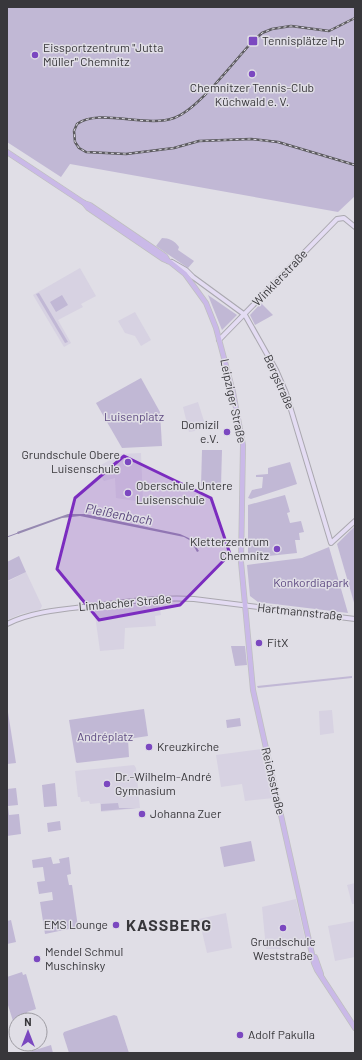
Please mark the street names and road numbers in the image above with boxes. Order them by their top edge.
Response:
street label: Winklerstraße [249,246,310,309]
street label: Bergstraße [262,352,298,411]
street label: Leipziger Straße [218,357,250,444]
street label: Limbacher Straße [78,591,172,613]
street label: Hartmannstraße [257,600,343,622]
street label: Reichsstraße [259,746,289,816]

